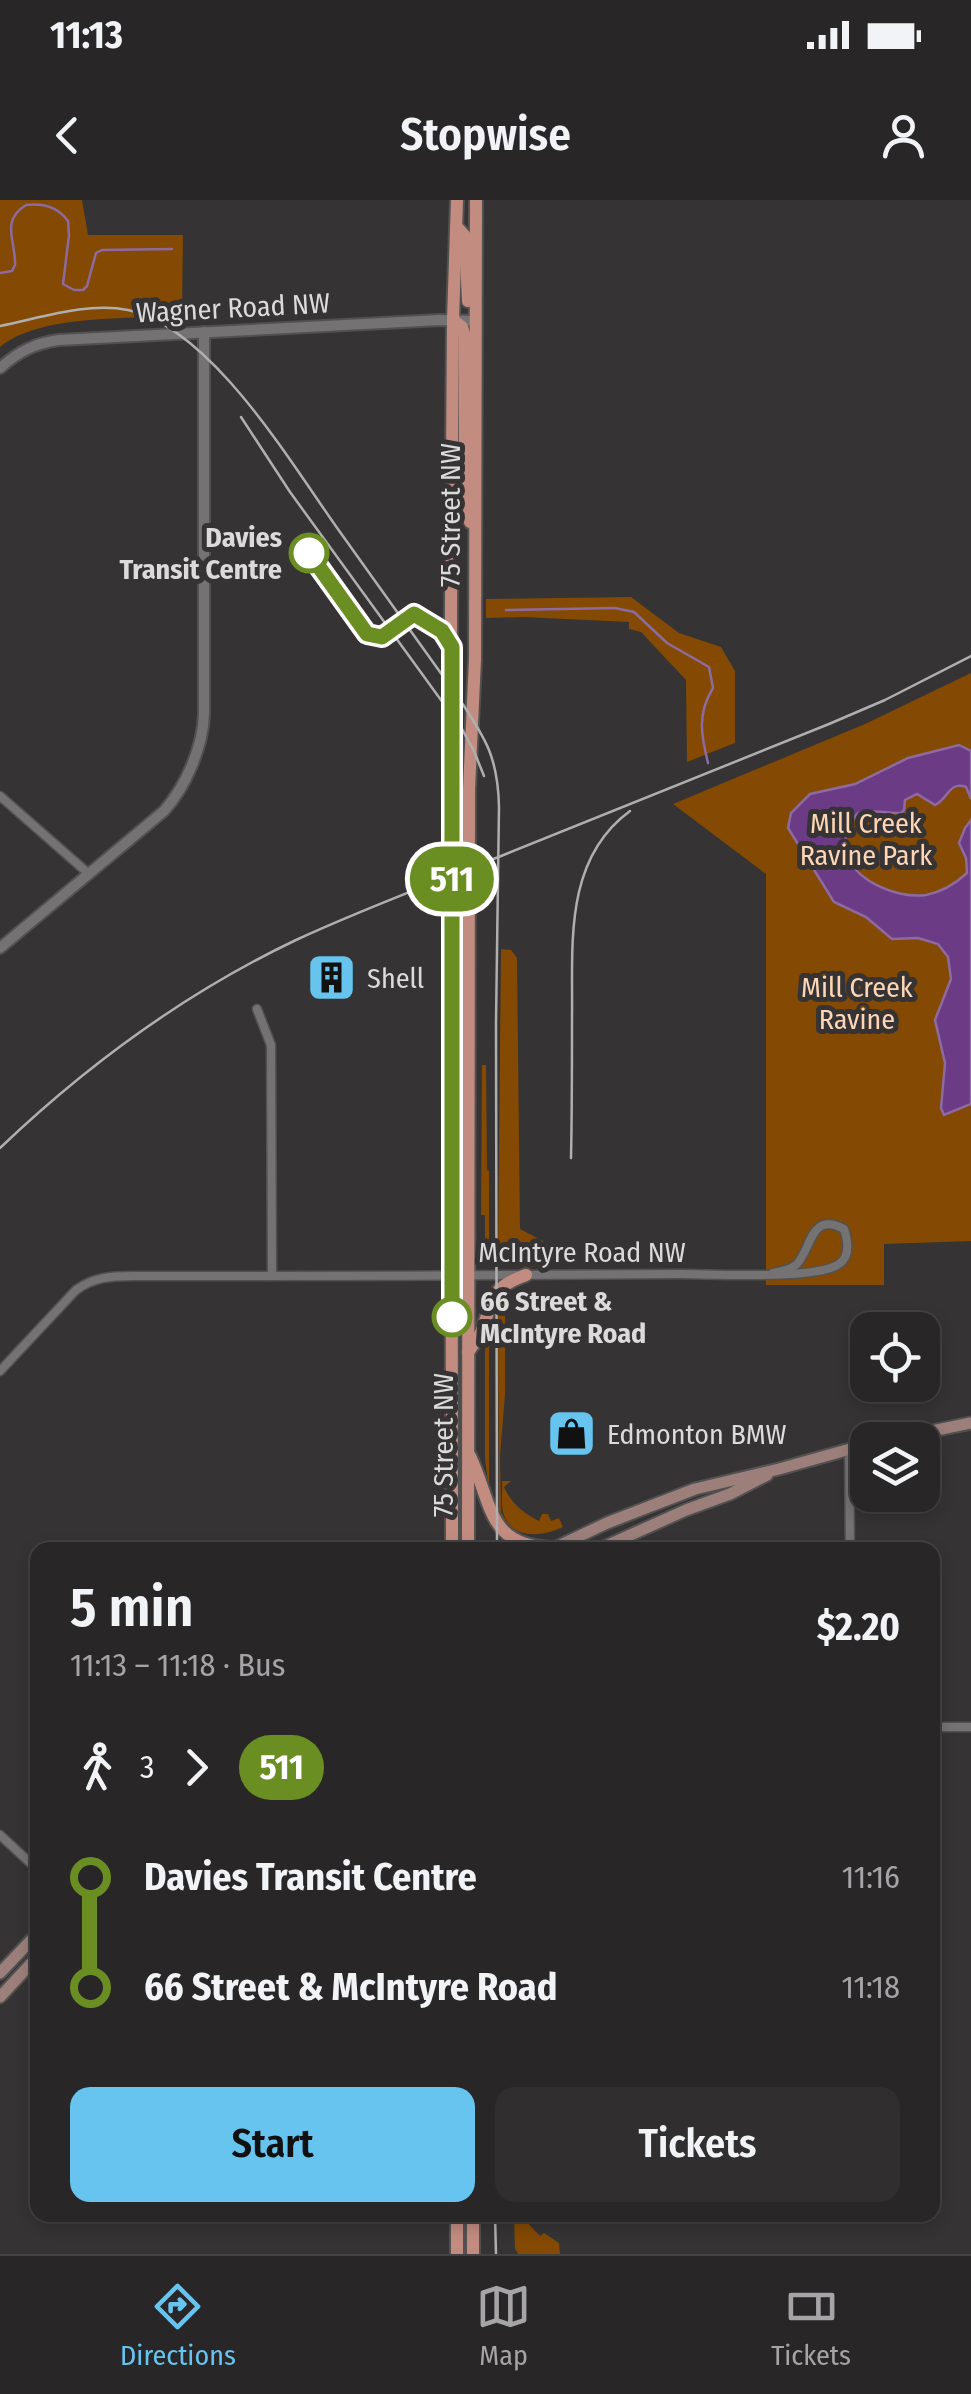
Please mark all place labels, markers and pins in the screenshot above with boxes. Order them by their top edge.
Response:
place label: Davies Transit Centre [119,521,282,586]
marker: Davies Transit Centre [290,534,328,572]
building icon: Shell [306,952,358,1004]
place label: Shell [367,962,424,995]
place label: 66 Street & McIntyre Road [480,1285,646,1350]
marker: 66 Street & McIntyre Road [433,1298,471,1336]
shop icon: Edmonton BMW [546,1408,598,1460]
place label: Edmonton BMW [607,1418,787,1451]

